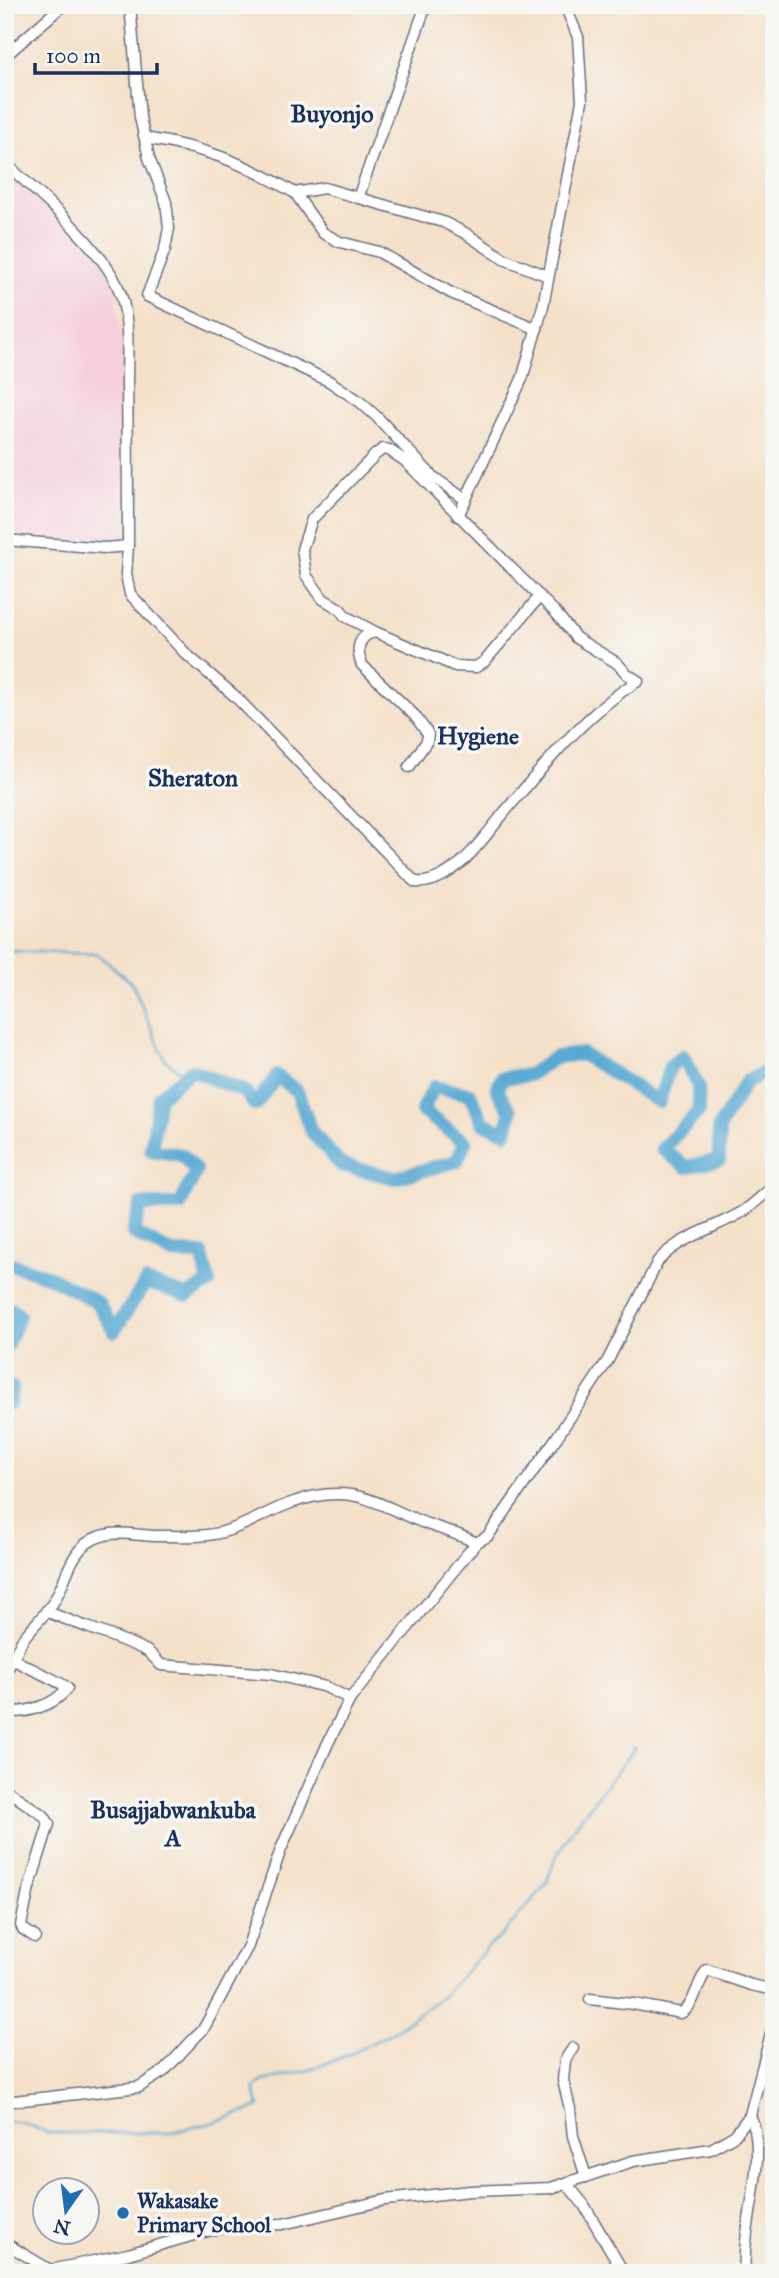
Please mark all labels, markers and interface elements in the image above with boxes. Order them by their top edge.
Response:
scale bar [35,32,158,76]
text: 100 m [46,43,101,69]
district label: Buyonjo [291,99,373,129]
district label: Hygiene [437,721,519,751]
district label: Sheraton [148,763,238,793]
district label: Busajjabwankuba A [90,1795,257,1853]
north arrow [32,2176,102,2246]
place label: Wakasake Primary School [137,2188,272,2238]
marker: Wakasake Primary School [115,2205,131,2221]
text: N [51,2214,73,2240]

